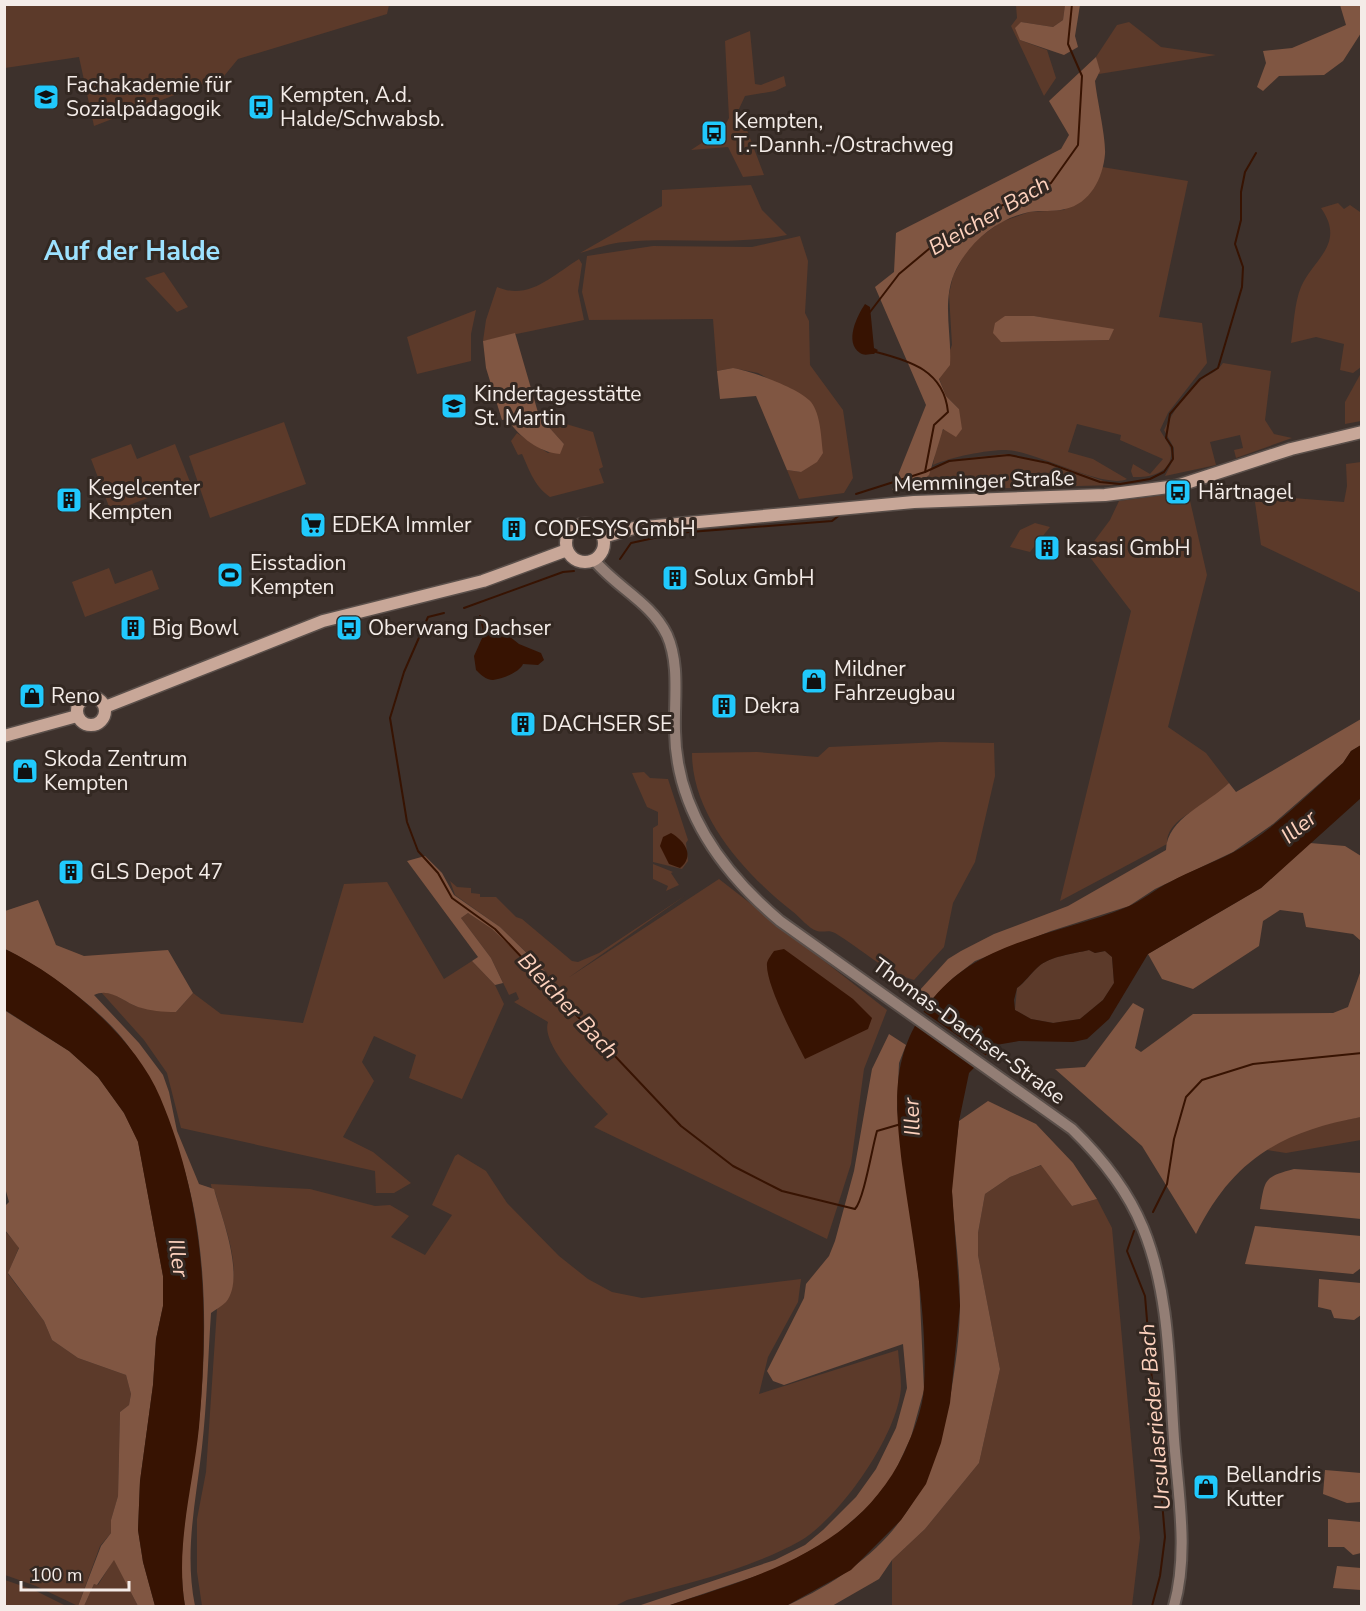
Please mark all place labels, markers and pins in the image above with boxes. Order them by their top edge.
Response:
place label: Fachakademie für Sozialpädagogik [66,71,232,123]
place label: Kempten, A.d. Halde/Schwabsb. [280,81,445,133]
school or university icon: Fachakademie für Sozialpädagogik [31,82,61,112]
bus stop icon: Kempten, A.d. Halde/Schwabsb. [246,92,276,122]
place label: Kempten, T.-Dannh.-/Ostrachweg [734,107,954,159]
bus stop icon: Kempten, T.-Dannh.-/Ostrachweg [699,118,729,148]
place label: Kindertagesstätte St. Martin [474,380,641,432]
school or university icon: Kindertagesstätte St. Martin [439,391,469,421]
place label: Kegelcenter Kempten [88,474,201,526]
bus stop icon: Härtnagel [1163,477,1193,507]
place label: Härtnagel [1198,478,1294,506]
building icon: Kegelcenter Kempten [54,485,84,515]
supermarket icon: EDEKA Immler [298,510,328,540]
place label: EDEKA Immler [332,511,472,539]
building icon: CODESYS GmbH [499,514,529,544]
place label: CODESYS GmbH [534,515,696,543]
building icon: kasasi GmbH [1032,533,1062,563]
place label: kasasi GmbH [1066,534,1191,562]
place label: Eisstadion Kempten [250,549,346,601]
sports icon: Eisstadion Kempten [215,560,245,590]
building icon: Solux GmbH [660,563,690,593]
place label: Solux GmbH [694,564,814,592]
building icon: Big Bowl [118,613,148,643]
bus stop icon: Oberwang Dachser [334,613,364,643]
place label: Big Bowl [152,614,239,642]
place label: Oberwang Dachser [368,614,552,642]
place label: Mildner Fahrzeugbau [834,655,956,707]
shop icon: Mildner Fahrzeugbau [799,666,829,696]
shop icon: Reno [17,681,47,711]
place label: Reno [51,682,100,710]
building icon: Dekra [709,691,739,721]
place label: Dekra [744,692,800,720]
building icon: DACHSER SE [508,709,538,739]
place label: DACHSER SE [542,710,672,738]
place label: Skoda Zentrum Kempten [44,745,187,797]
shop icon: Skoda Zentrum Kempten [10,756,40,786]
building icon: GLS Depot 47 [56,857,86,887]
place label: GLS Depot 47 [90,858,223,886]
place label: Bellandris Kutter [1226,1461,1322,1513]
shop icon: Bellandris Kutter [1191,1472,1221,1502]

